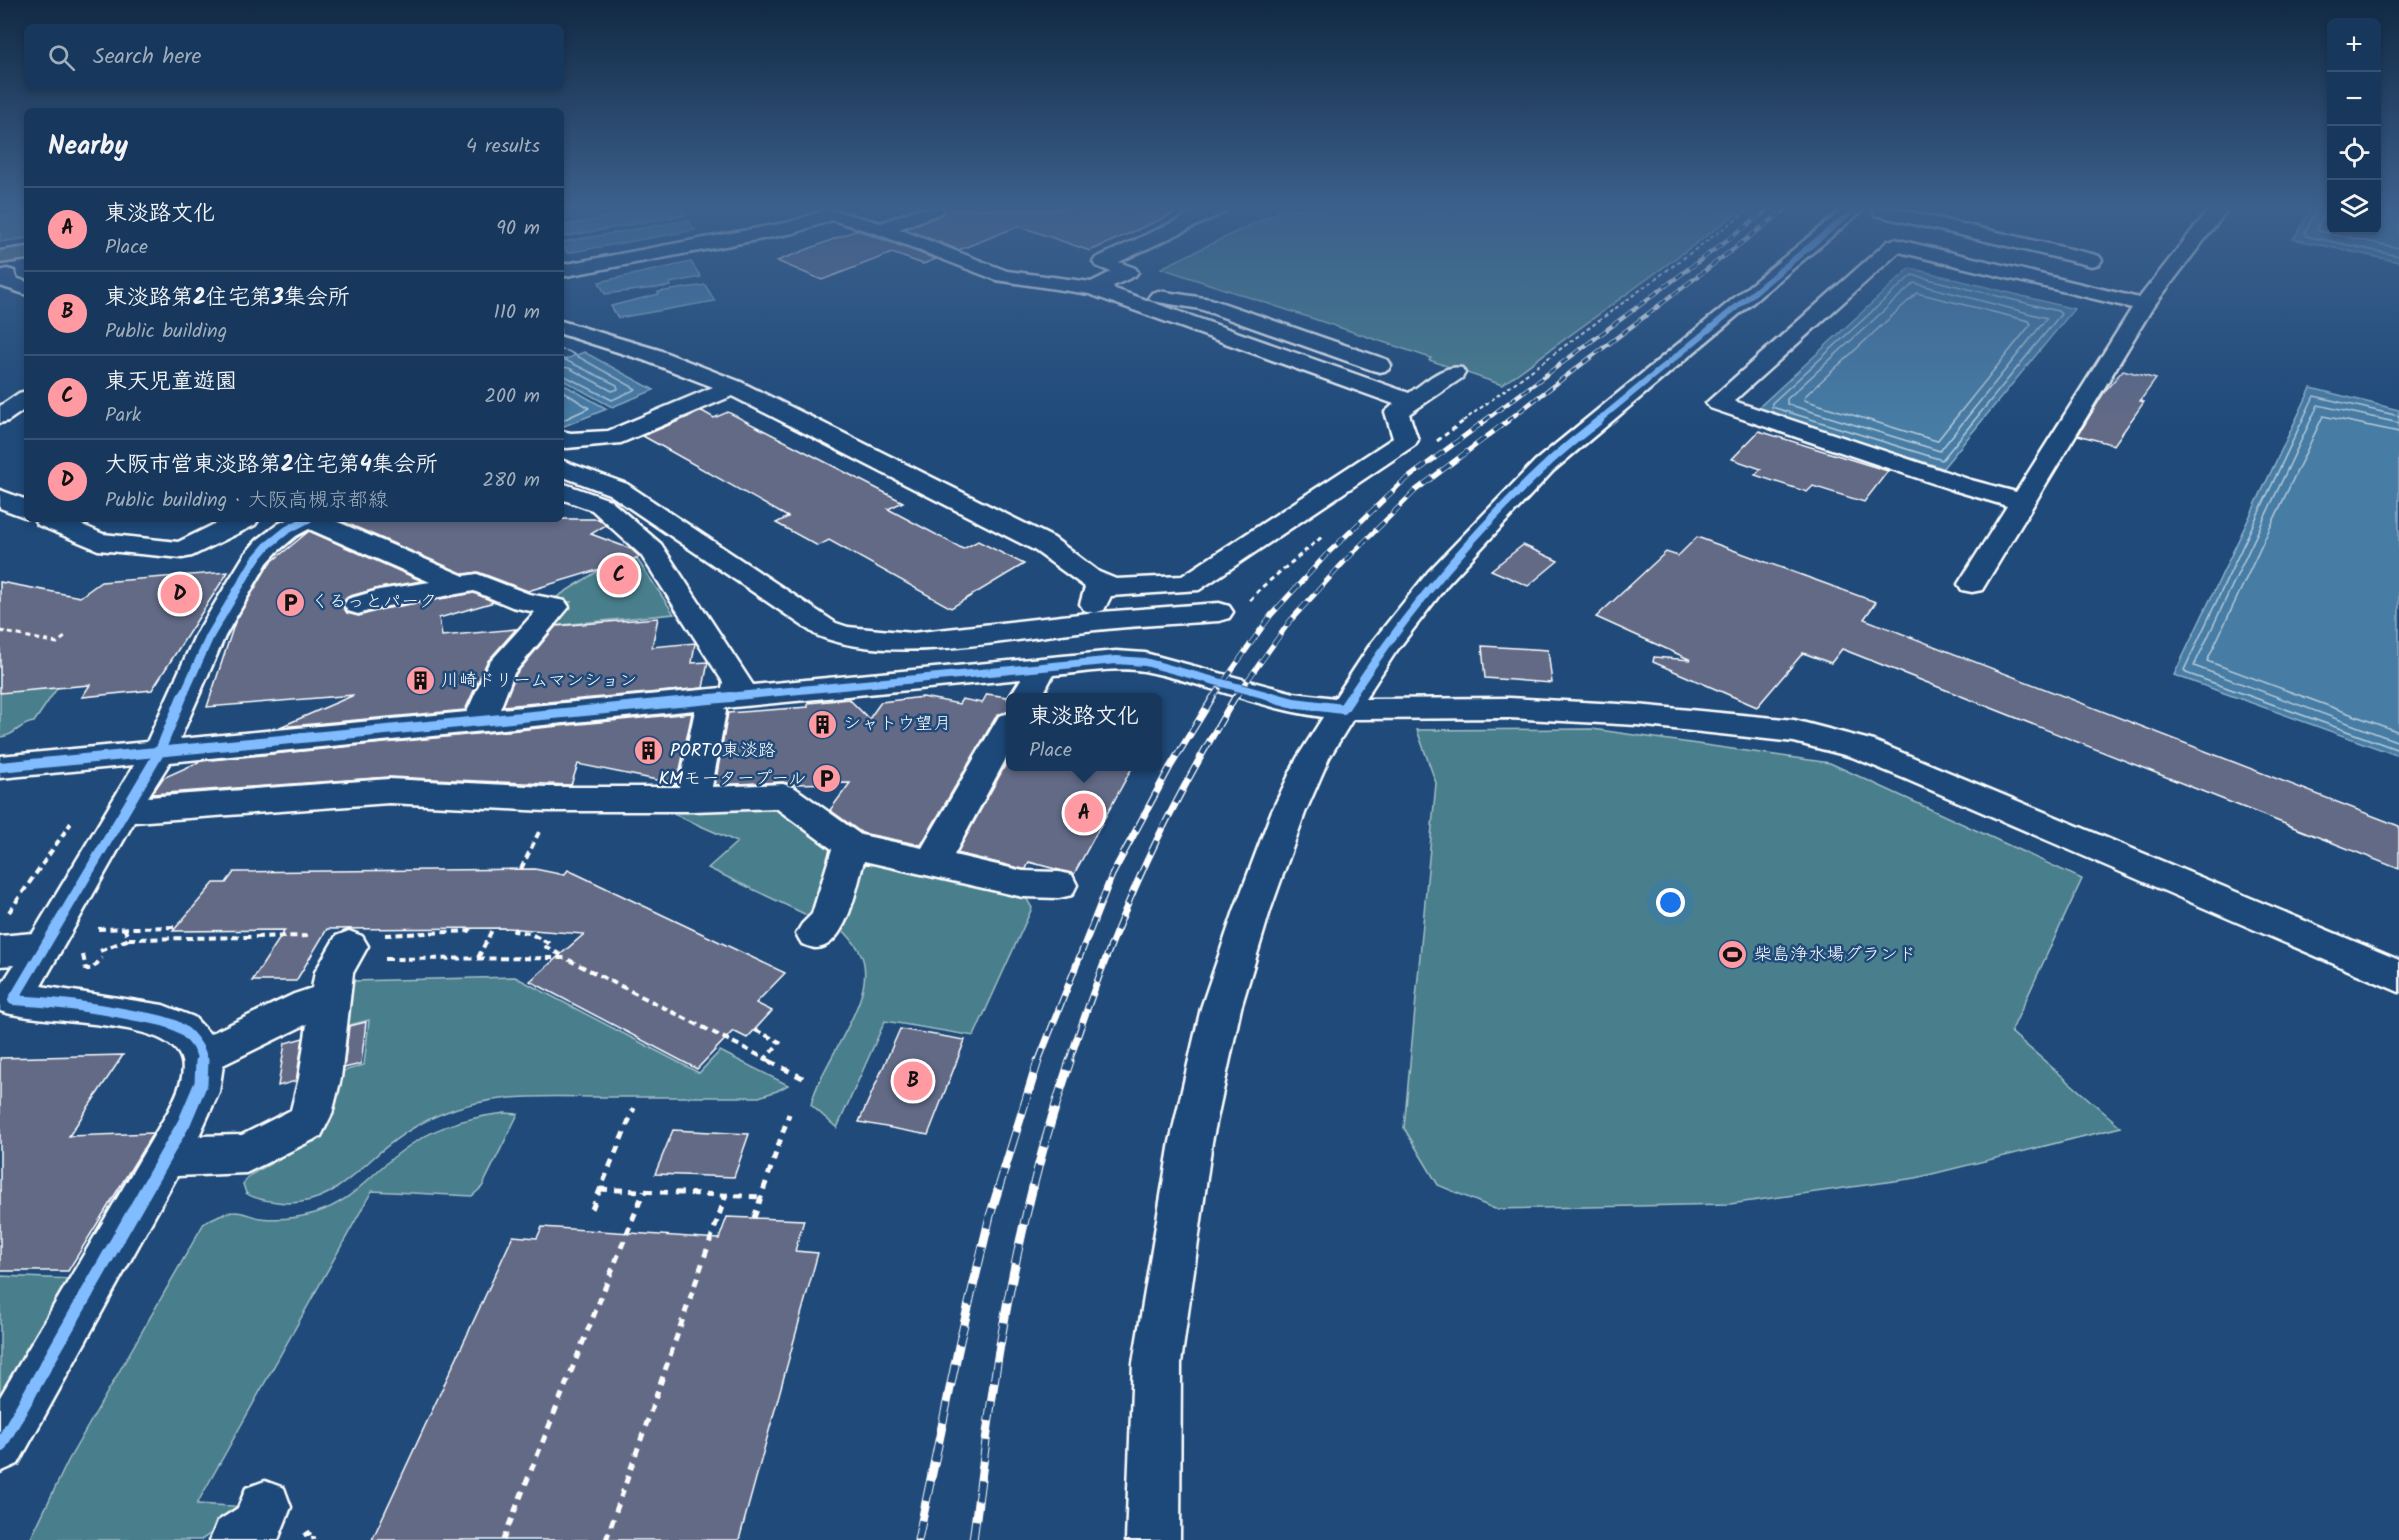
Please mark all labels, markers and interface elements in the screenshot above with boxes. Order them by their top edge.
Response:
map controls [2327,18,2381,234]
button: + [2327,18,2381,72]
search box [24,24,564,90]
text: Search here [93,40,201,75]
icon: search [45,41,78,74]
button: − [2327,72,2381,126]
text: Nearby [48,126,128,168]
button: locate [2327,126,2381,180]
text: 4 results [466,131,540,163]
button: layers [2327,180,2381,234]
text: 東淡路文化 [105,197,215,232]
text: A [61,213,74,245]
text: 90 m [496,213,540,245]
text: Place [105,232,148,264]
text: 東淡路第2住宅第3集会所 [105,281,350,316]
text: B [61,297,74,329]
text: 110 m [494,297,540,329]
text: Public building [105,316,227,348]
text: 東天児童遊園 [105,365,237,400]
text: C [61,381,74,413]
text: 200 m [484,381,540,413]
text: Park [105,400,141,432]
text: 大阪市営東淡路第2住宅第4集会所 [105,448,438,483]
text: D [61,465,74,497]
text: 280 m [482,465,540,497]
text: Public building · 大阪高槻京都線 [105,485,388,517]
pin: C [600,552,638,598]
pin: D [160,572,200,616]
parking icon: くるっとパーク [274,586,306,618]
place label: くるっとパーク [311,588,437,617]
building icon: 川崎ドリームマンション [404,665,436,697]
place label: 川崎ドリームマンション [441,667,637,696]
popup [1006,693,1162,771]
text: 東淡路文化 [1029,700,1139,735]
building icon: シャトウ望月 [806,708,838,740]
place label: シャトウ望月 [843,710,951,739]
building icon: PORTO東淡路 [633,735,665,767]
text: Place [1029,735,1072,767]
place label: PORTO東淡路 [670,737,776,766]
parking icon: KMモータープール [811,763,843,795]
place label: KMモータープール [658,765,806,794]
pin: A [1064,790,1104,836]
your location [1656,888,1685,917]
sports icon: 柴島浄水場グランド [1717,939,1749,971]
place label: 柴島浄水場グランド [1754,941,1916,970]
pin: B [894,1058,932,1104]

